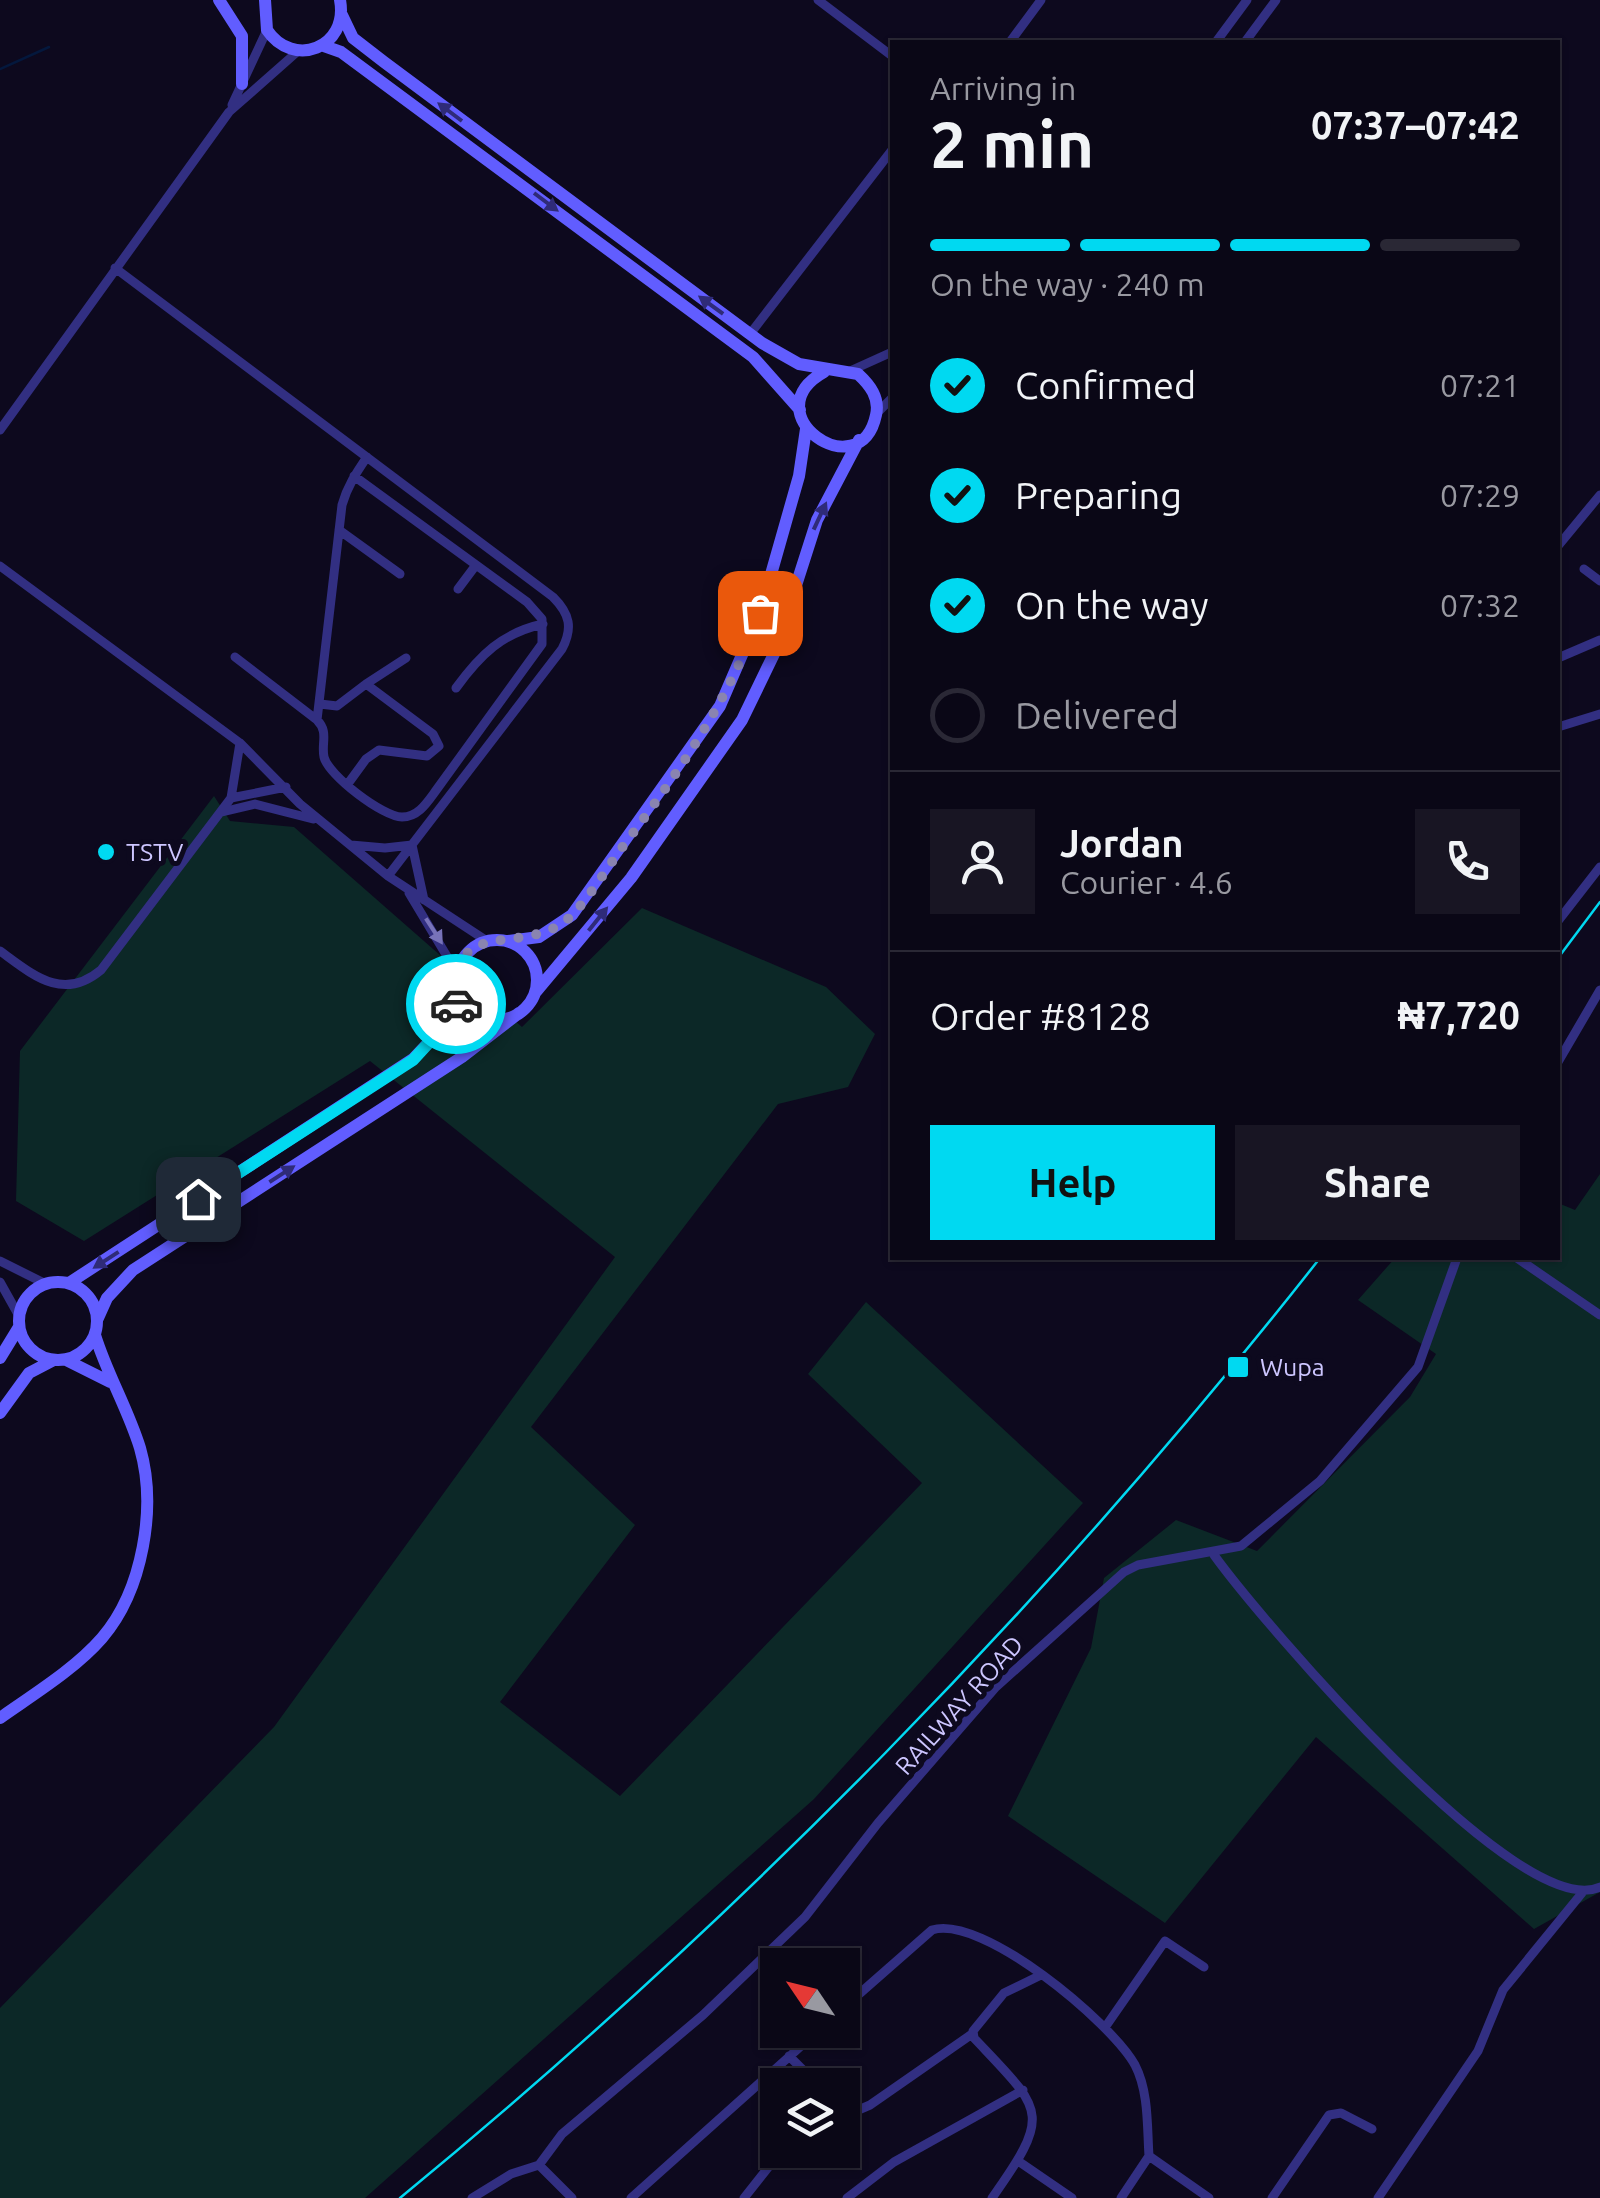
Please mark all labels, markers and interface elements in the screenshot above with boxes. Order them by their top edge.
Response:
text: Arriving in [930,70,1076,106]
one-way arrow [437,102,463,122]
text: 07:37–07:42 [1311,104,1520,146]
text: 2 min [930,107,1094,180]
one-way arrow [533,192,559,211]
text: On the way · 240 m [930,266,1205,302]
one-way arrow [698,296,724,316]
icon: check [930,358,985,413]
text: Confirmed [1015,364,1196,406]
text: 07:21 [1440,367,1520,403]
icon: check [930,468,985,523]
text: Preparing [1015,474,1182,516]
text: 07:29 [1440,477,1520,513]
one-way arrow [811,501,828,530]
pin [718,571,803,656]
icon: check [930,578,985,633]
text: On the way [1015,584,1208,626]
icon: bag [733,586,788,641]
text: 07:32 [1440,587,1520,623]
text: Delivered [1015,694,1179,736]
button: person [930,809,1035,914]
button: phone [1415,809,1520,914]
text: Jordan [1060,822,1184,864]
place label: TSTV [126,838,184,866]
marker: TSTV [95,841,117,863]
text: Courier · 4.6 [1060,864,1233,900]
one-way arrow [587,906,608,932]
one-way arrow [424,917,442,945]
courier [406,954,506,1054]
icon: car [429,977,484,1032]
text: ₦7,720 [1397,994,1520,1036]
text: Order #8128 [930,995,1151,1037]
button: Help [930,1125,1215,1240]
button: Share [1235,1125,1520,1240]
pin [156,1157,241,1242]
one-way arrow [268,1165,295,1184]
icon: home [171,1172,226,1227]
one-way arrow [92,1251,120,1269]
place label: Wupa [1260,1353,1325,1381]
marker: Wupa [1225,1354,1251,1380]
street label: RAILWAY ROAD [889,1630,1029,1780]
north arrow [760,1948,860,2048]
map controls [760,1948,860,2168]
button: layers [760,2068,860,2168]

